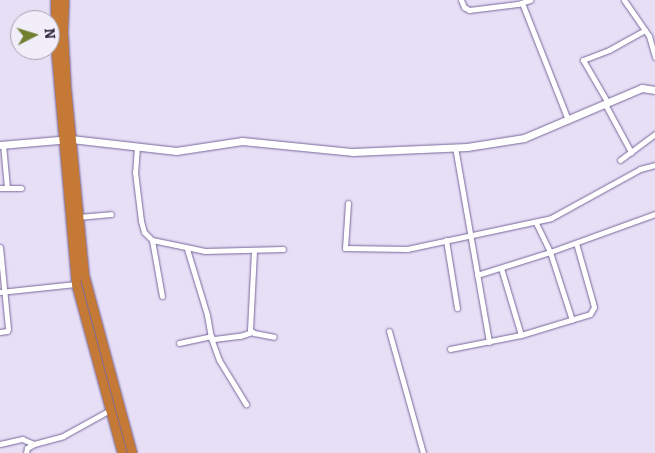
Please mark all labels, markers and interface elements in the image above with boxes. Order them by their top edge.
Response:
north arrow [10,10,60,60]
text: N [41,28,58,40]

